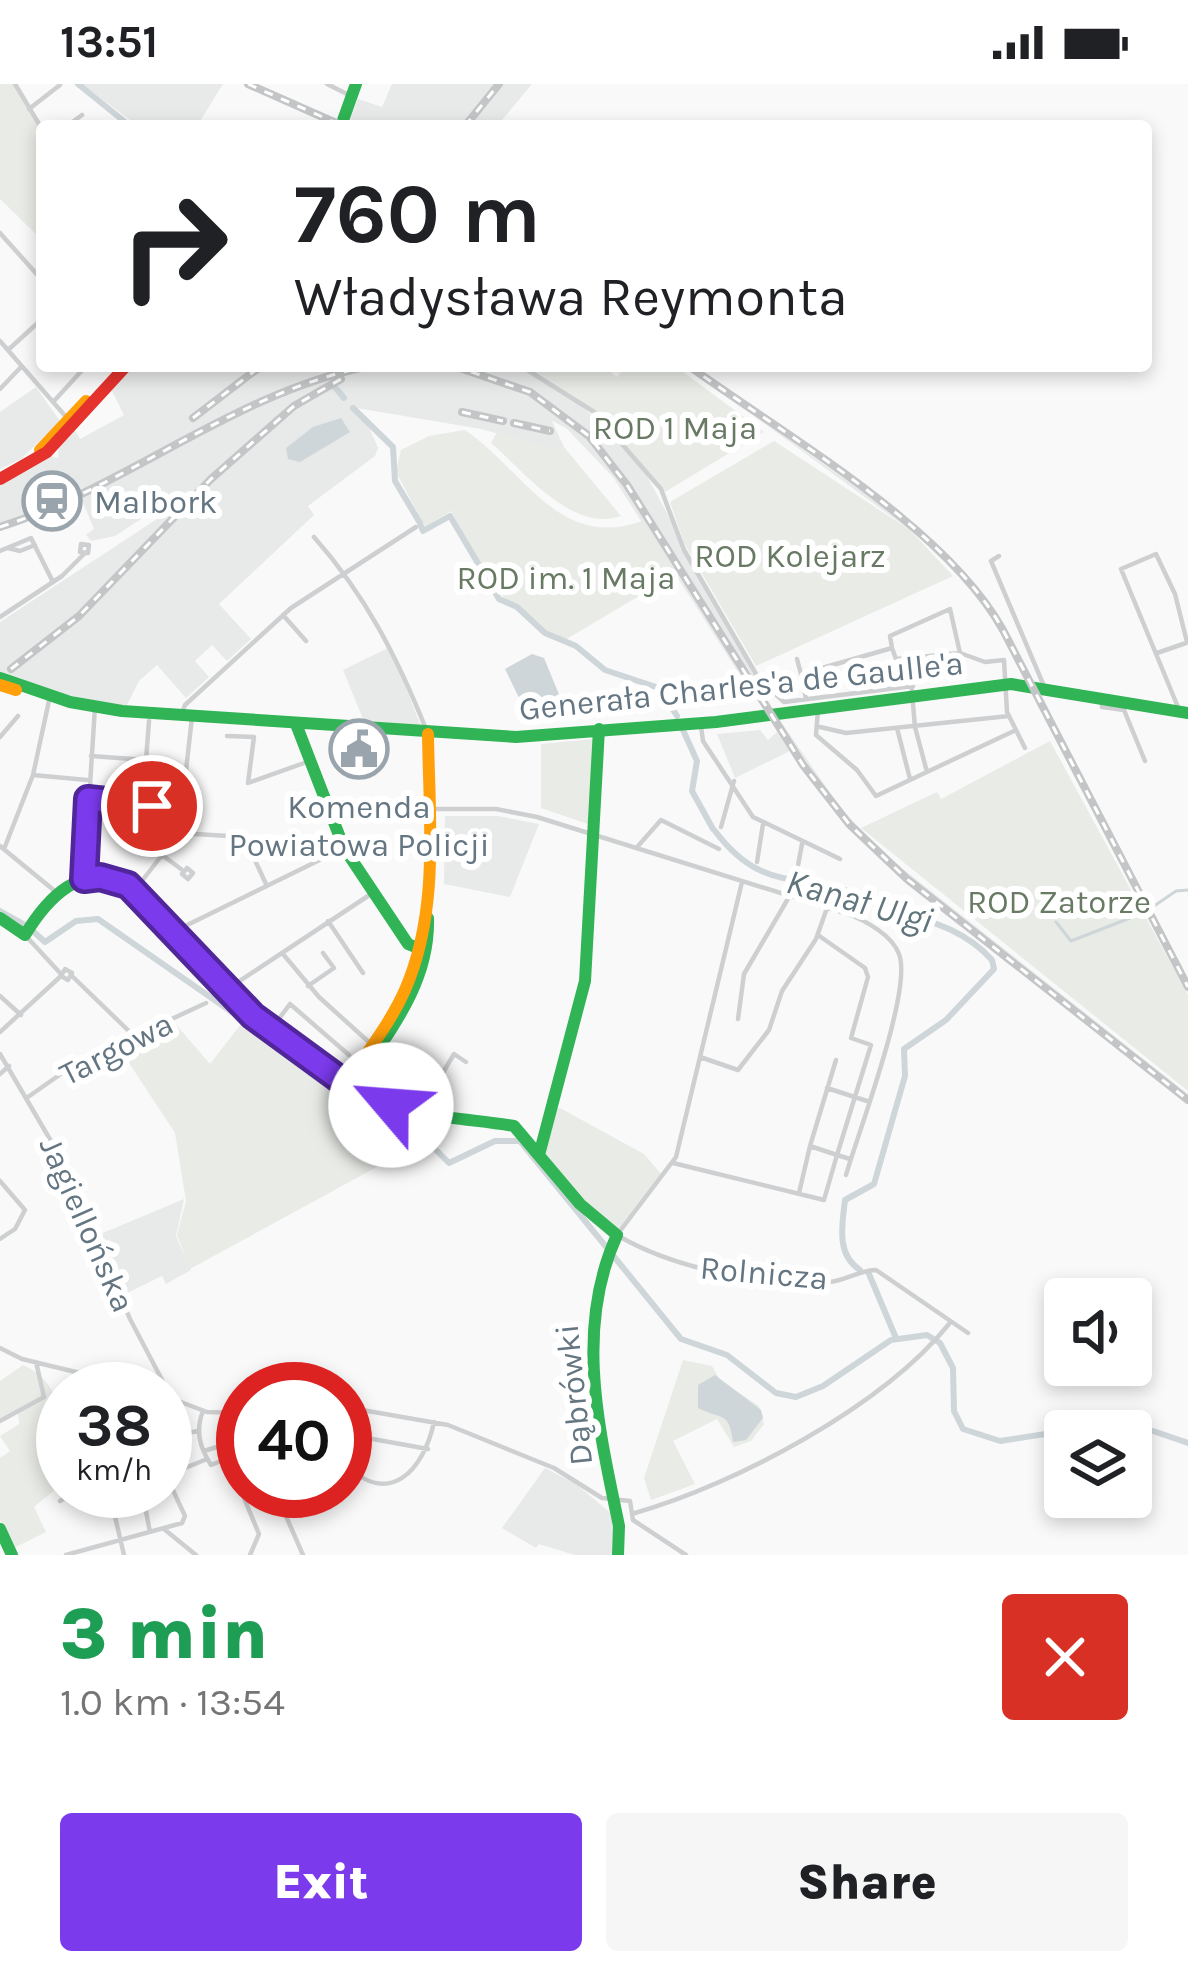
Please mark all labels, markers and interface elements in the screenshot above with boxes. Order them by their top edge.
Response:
text: 13:51 [60,16,158,68]
text: 760 m [294,165,541,263]
icon: right [96,168,252,324]
text: Władysława Reymonta [294,265,848,329]
park label: ROD 1 Maja [593,409,757,447]
station icon: Malbork [21,470,83,532]
place label: Malbork [94,483,217,521]
park label: ROD Kolejarz [694,537,886,575]
park label: ROD im. 1 Maja [457,559,675,597]
street label: Generała Charles'a de Gaulle'a [517,644,965,728]
public building icon: Komenda Powiatowa Policji [328,718,390,780]
pin [101,755,203,857]
icon: arrive [119,773,185,839]
place label: Komenda Powiatowa Policji [228,788,490,864]
water label: Kanał Ulgi [782,860,938,942]
park label: ROD Zatorze [967,883,1151,921]
street label: Targowa [53,1004,179,1094]
position arrow [328,1042,454,1168]
street label: Jagiellońska [32,1131,143,1318]
street label: Rolnicza [698,1248,829,1298]
map controls [1044,1278,1152,1518]
button: sound [1044,1278,1152,1386]
street label: Dąbrówki [548,1322,600,1467]
speed limit sign: 40 [216,1362,372,1518]
text: 38 [76,1390,152,1460]
button: layers [1044,1410,1152,1518]
text: km/h [76,1452,152,1488]
text: 3 min [60,1592,268,1676]
button: close [1002,1594,1128,1720]
text: 1.0 km · 13:54 [60,1679,285,1725]
button: Exit [60,1813,582,1951]
button: Share [606,1813,1128,1951]

